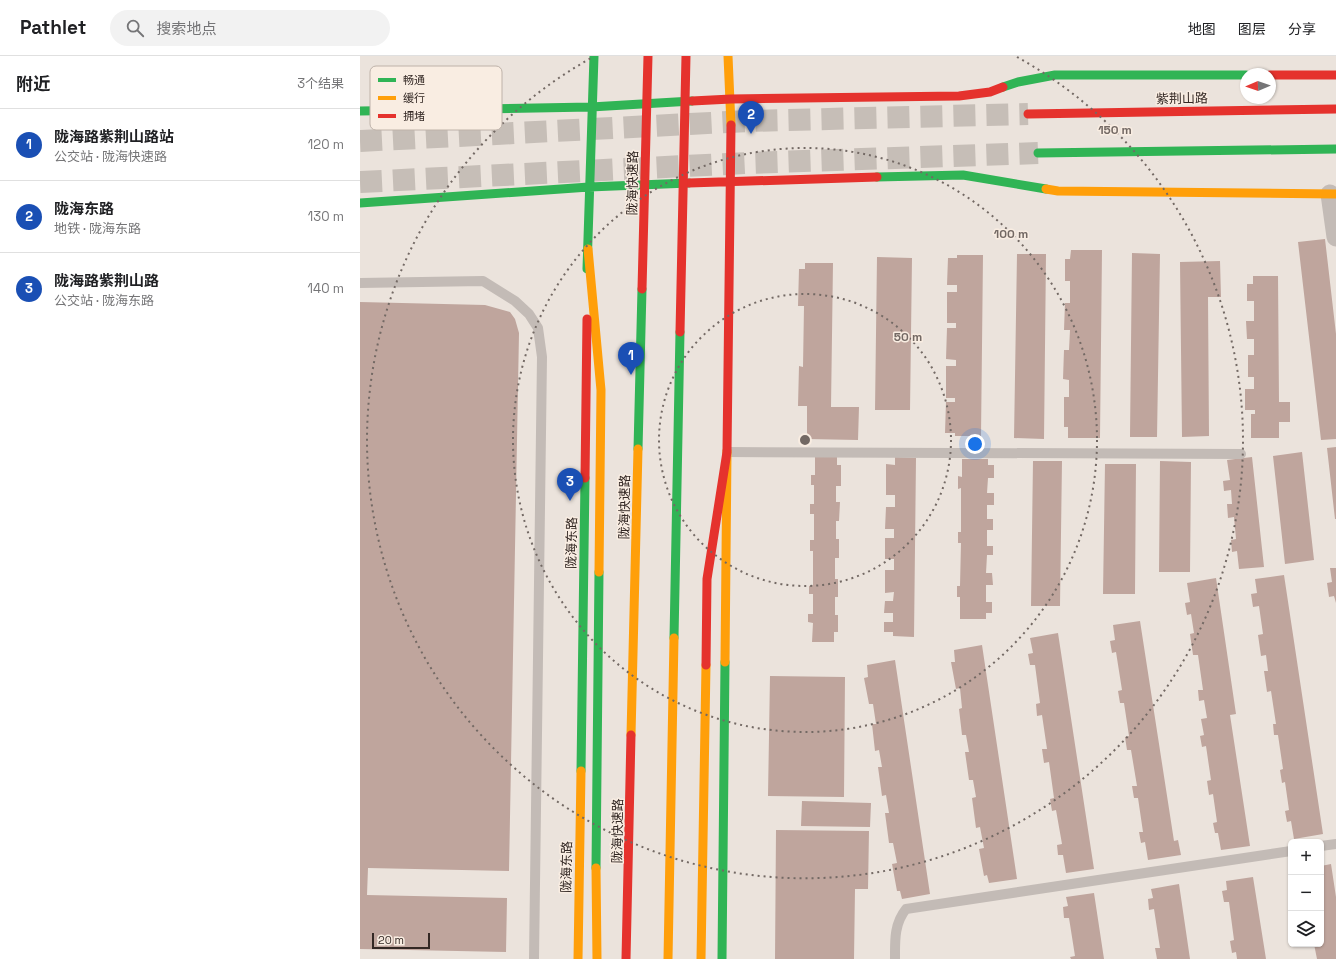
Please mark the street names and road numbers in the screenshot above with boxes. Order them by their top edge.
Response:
street label: 紫荆山路 [1156,90,1208,107]
street label: 陇海快速路 [623,150,642,216]
street label: 陇海快速路 [615,474,634,540]
street label: 陇海东路 [563,517,580,569]
street label: 陇海快速路 [608,798,627,864]
street label: 陇海东路 [558,841,575,893]

